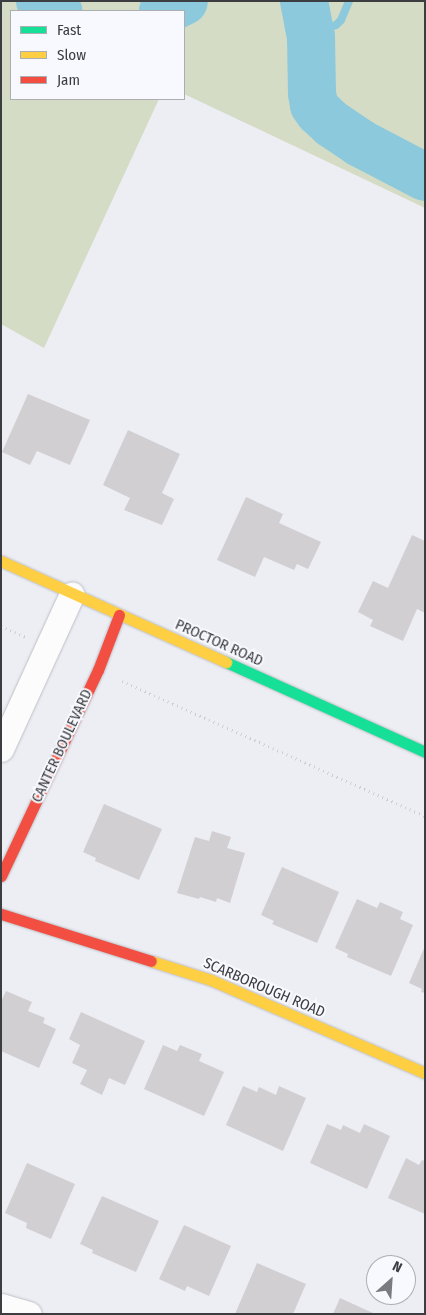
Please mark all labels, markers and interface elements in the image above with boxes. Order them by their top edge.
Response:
legend [10,10,185,100]
text: Fast [57,21,81,39]
text: Slow [57,46,86,64]
text: Jam [57,71,80,89]
street label: PROCTOR ROAD [172,616,266,670]
street label: CANTER BOULEVARD [28,687,96,805]
street label: SCARBOROUGH ROAD [201,954,327,1022]
north arrow [366,1255,416,1305]
text: N [390,1257,405,1276]

